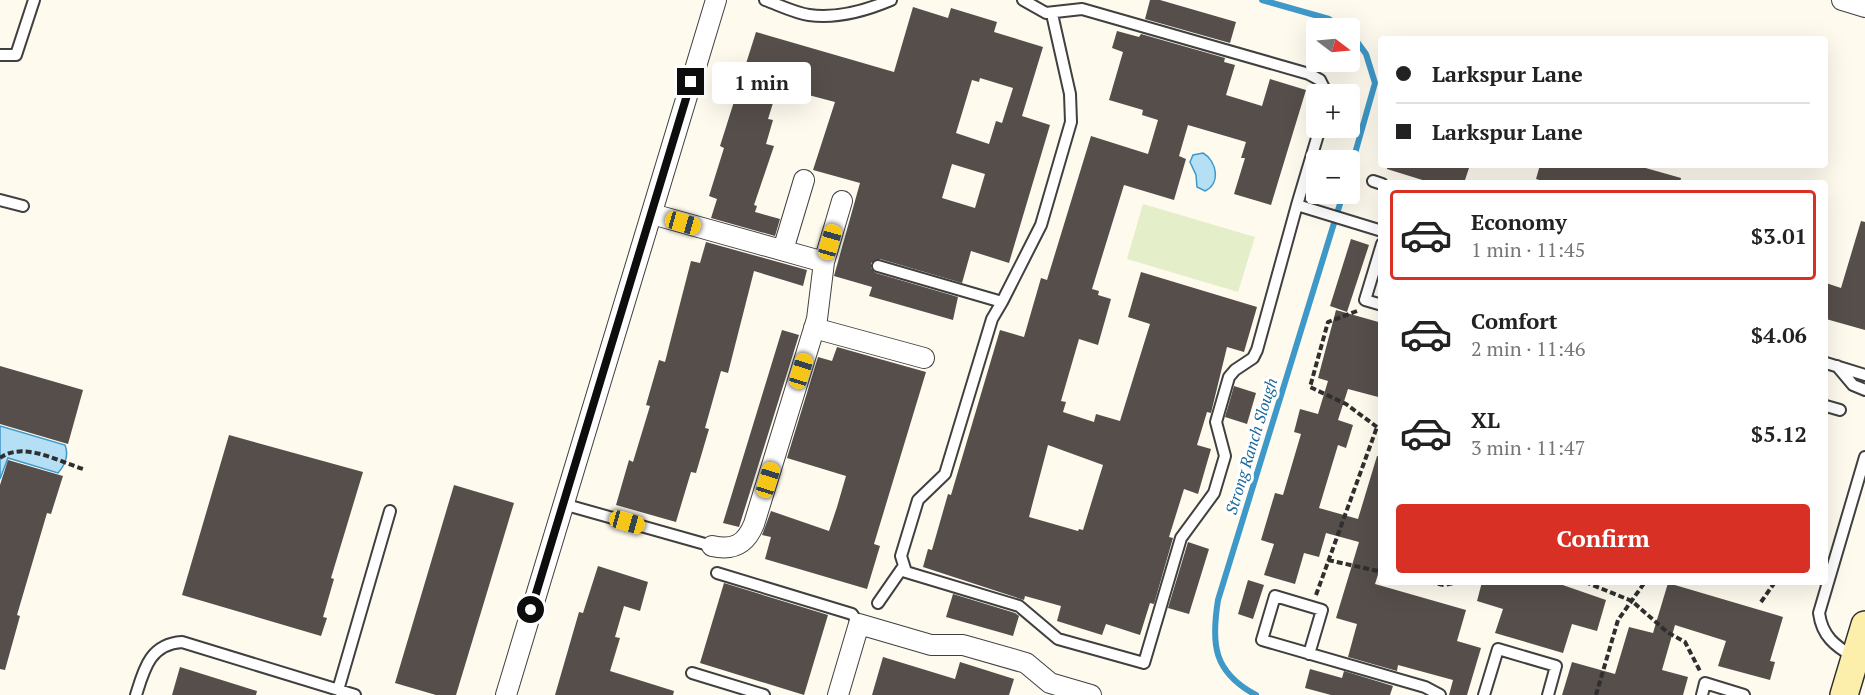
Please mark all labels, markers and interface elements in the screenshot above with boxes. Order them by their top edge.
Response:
north arrow [1306,18,1360,72]
map controls [1306,18,1360,204]
text: Larkspur Lane [1432,59,1583,88]
callout: 1 min [712,61,811,103]
route end [677,68,704,95]
text: 1 min [734,69,789,96]
button: + [1306,84,1360,138]
text: Larkspur Lane [1432,117,1583,146]
button: − [1306,150,1360,204]
text: Economy [1471,207,1567,236]
icon: car [1399,208,1453,262]
car [663,209,703,237]
text: $3.01 [1751,221,1807,250]
car [816,222,844,262]
text: 1 min · 11:45 [1471,236,1585,263]
text: Comfort [1471,306,1557,335]
icon: car [1399,307,1453,361]
text: $4.06 [1751,320,1807,349]
text: 2 min · 11:46 [1471,335,1585,362]
car [787,351,815,391]
water label: Strong Ranch Slough [1220,375,1282,517]
text: XL [1471,405,1500,434]
icon: car [1399,406,1453,460]
text: $5.12 [1751,419,1807,448]
text: 3 min · 11:47 [1471,434,1585,461]
car [754,460,782,500]
button: Confirm [1396,504,1810,573]
car [607,508,647,536]
route start [517,596,544,623]

